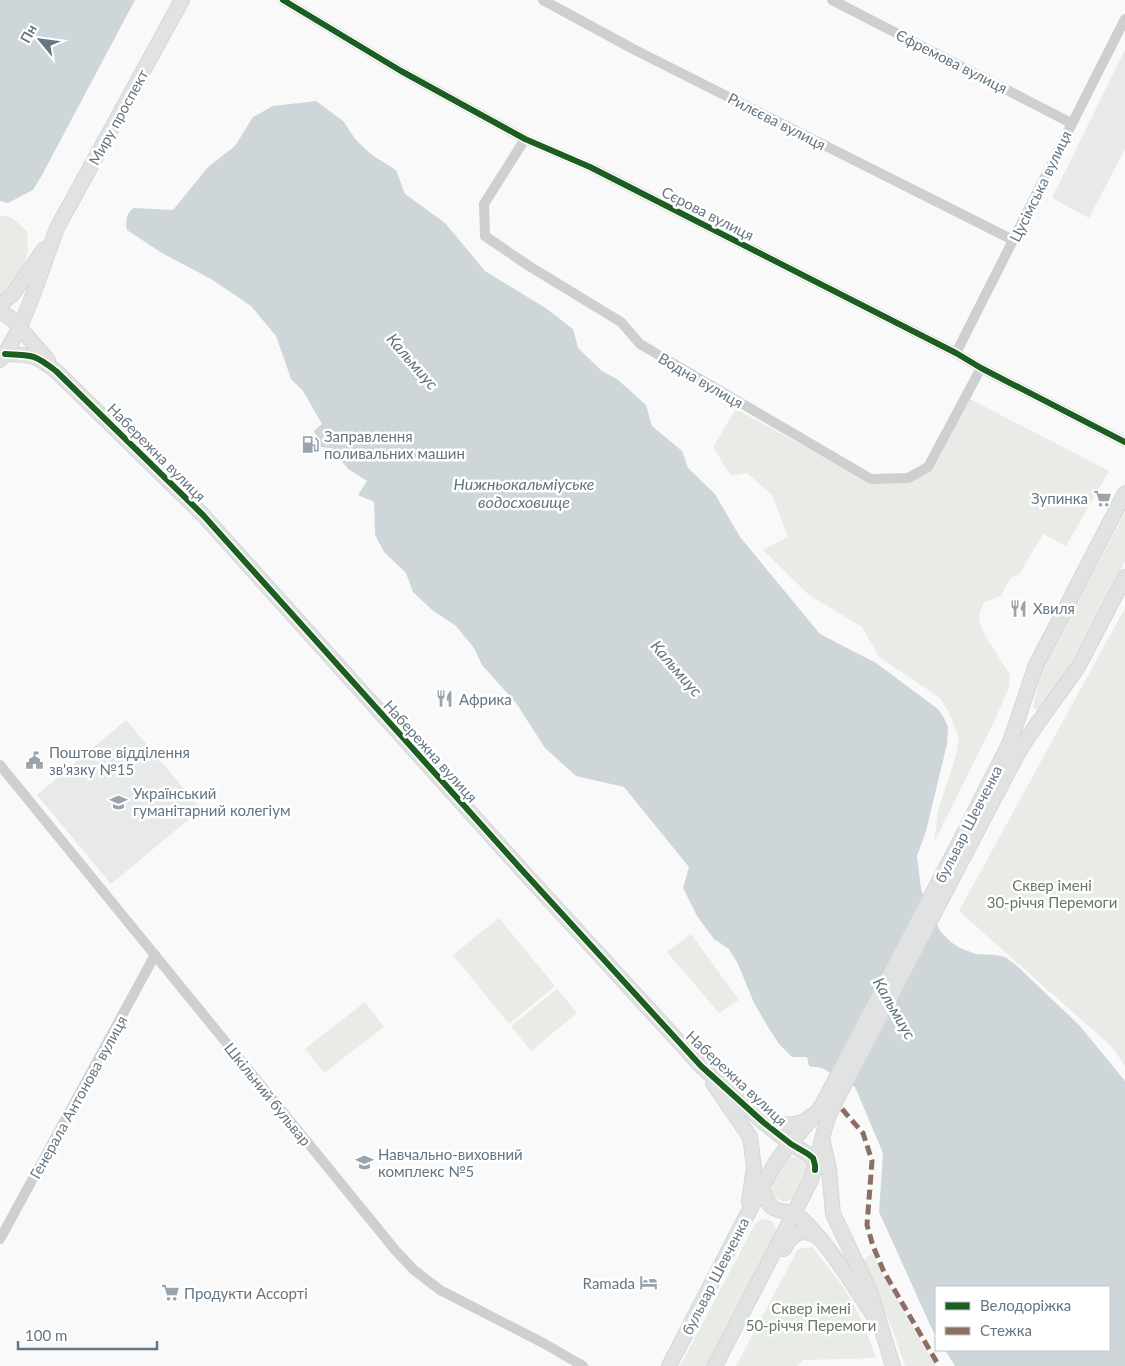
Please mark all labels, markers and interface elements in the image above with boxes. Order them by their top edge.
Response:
north arrow [15,15,65,65]
text: Пн [16,21,40,46]
street label: Єфремова вулиця [893,25,1011,97]
street label: Миру проспект [84,66,152,168]
street label: Рилєєва вулиця [725,89,829,153]
street label: Цусімська вулиця [1005,127,1075,245]
street label: Сєрова вулиця [659,182,757,244]
water label: Кальмиус [384,329,442,393]
street label: Водна вулиця [655,348,747,412]
street label: Набережна вулиця [104,399,210,505]
place label: Заправлення поливальних машин [324,427,465,462]
fuel station icon: Заправлення поливальних машин [300,435,320,455]
water label: Нижньокальміуське водосховище [453,474,595,511]
supermarket icon: Зупинка [1092,488,1112,508]
place label: Зупинка [1031,489,1088,507]
restaurant icon: Хвиля [1009,598,1029,618]
place label: Хвиля [1033,599,1075,617]
water label: Кальмиус [648,636,706,700]
restaurant icon: Африка [435,689,455,709]
place label: Африка [459,690,512,708]
street label: Набережна вулиця [380,696,482,806]
place label: Поштове відділення зв'язку №15 [49,743,190,778]
public building icon: Поштове відділення зв'язку №15 [25,751,45,771]
street label: бульвар Шевченка [931,762,1005,886]
place label: Український гуманітарний колегіум [133,784,290,819]
school or university icon: Український гуманітарний колегіум [109,792,129,812]
park label: Сквер імені 30-річчя Перемоги [987,876,1117,911]
water label: Кальмиус [870,974,920,1042]
street label: Генерала Антонова вулиця [26,1012,130,1182]
street label: Набережна вулиця [683,1027,791,1129]
street label: Шкільний бульвар [221,1039,315,1149]
place label: Навчально-виховний комплекс №5 [378,1145,523,1180]
school or university icon: Навчально-виховний комплекс №5 [354,1153,374,1173]
street label: бульвар Шевченка [678,1214,752,1338]
hotel icon: Ramada [639,1273,659,1293]
place label: Ramada [583,1274,635,1292]
supermarket icon: Продукти Ассорті [160,1283,180,1303]
place label: Продукти Ассорті [184,1284,308,1302]
legend [935,1286,1110,1351]
text: Велодоріжка [980,1296,1071,1314]
park label: Сквер імені 50-річчя Перемоги [746,1299,876,1334]
scale bar [18,1318,156,1350]
text: Стежка [980,1321,1032,1339]
text: 100 m [25,1326,67,1344]

